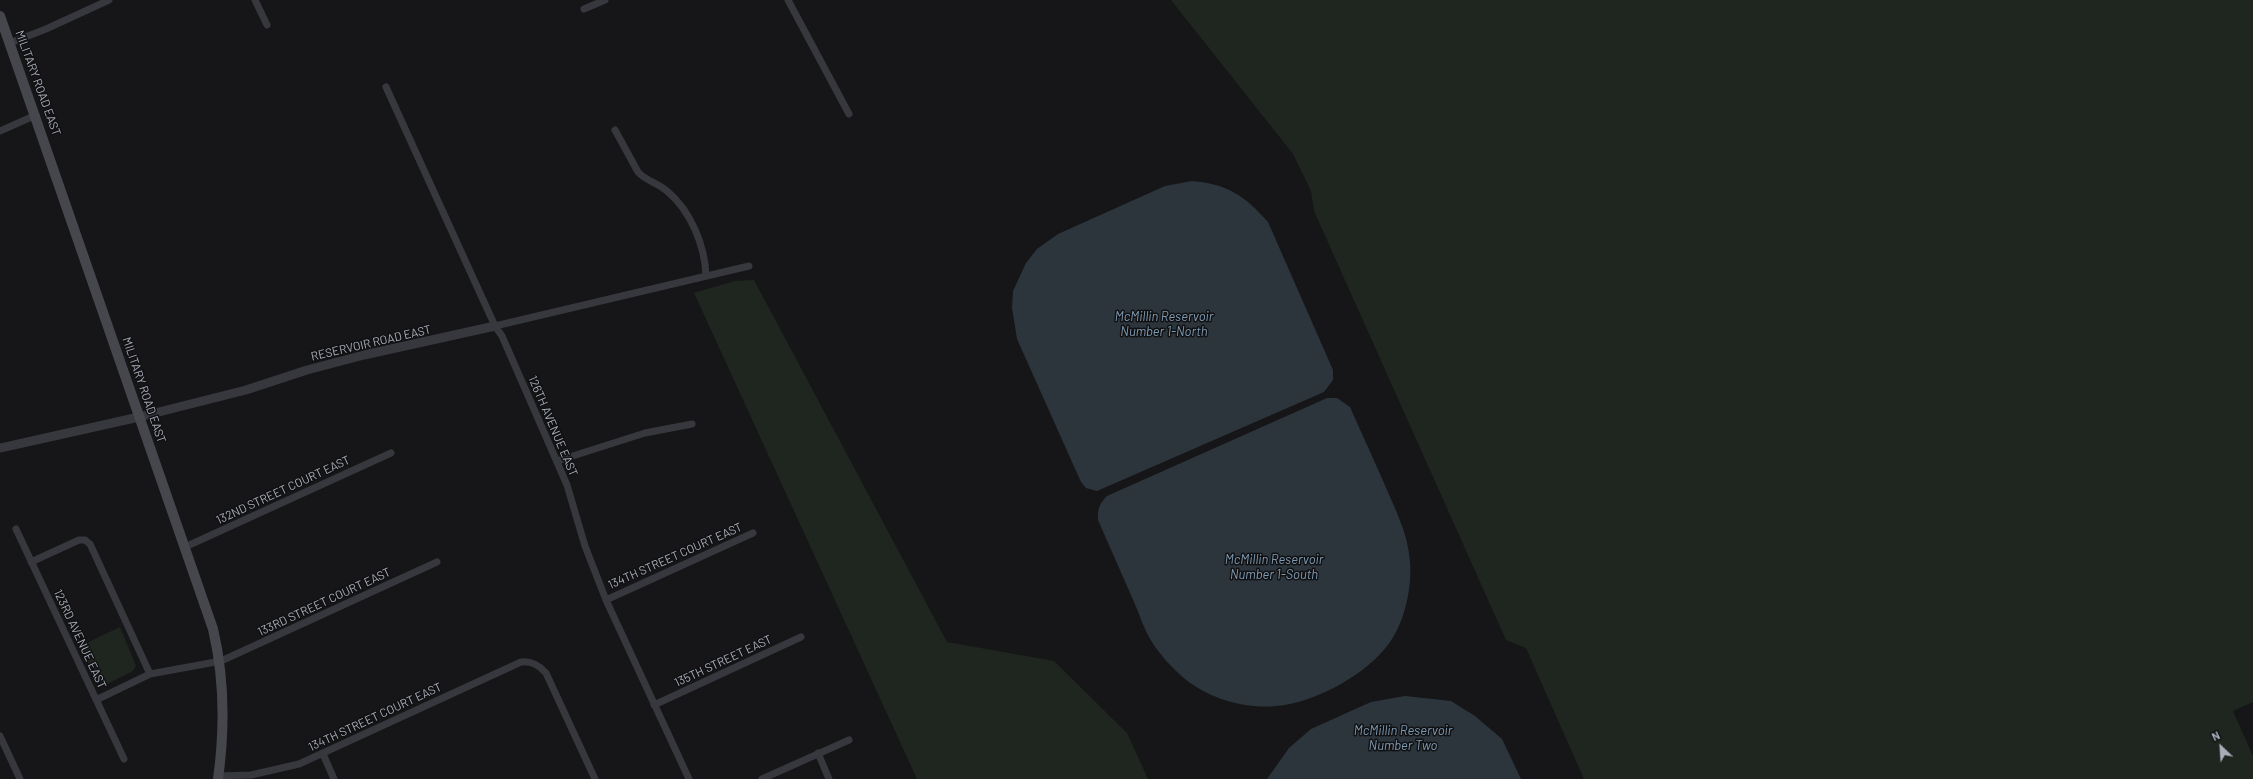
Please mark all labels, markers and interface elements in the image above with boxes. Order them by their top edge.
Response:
street label: MILITARY ROAD EAST [12,28,64,138]
water label: McMillin Reservoir Number 1-North [1115,309,1213,340]
street label: RESERVOIR ROAD EAST [310,322,432,364]
street label: MILITARY ROAD EAST [119,335,169,445]
street label: 126TH AVENUE EAST [525,373,581,479]
street label: 132ND STREET COURT EAST [214,453,352,527]
street label: 134TH STREET COURT EAST [606,520,744,592]
water label: McMillin Reservoir Number 1-South [1225,552,1323,583]
street label: 133RD STREET COURT EAST [255,565,393,639]
street label: 123RD AVENUE EAST [51,587,109,691]
street label: 135TH STREET EAST [672,632,774,690]
street label: 134TH STREET COURT EAST [306,680,444,754]
water label: McMillin Reservoir Number Two [1354,723,1452,754]
north arrow [2201,727,2241,767]
text: N [2210,728,2222,743]

